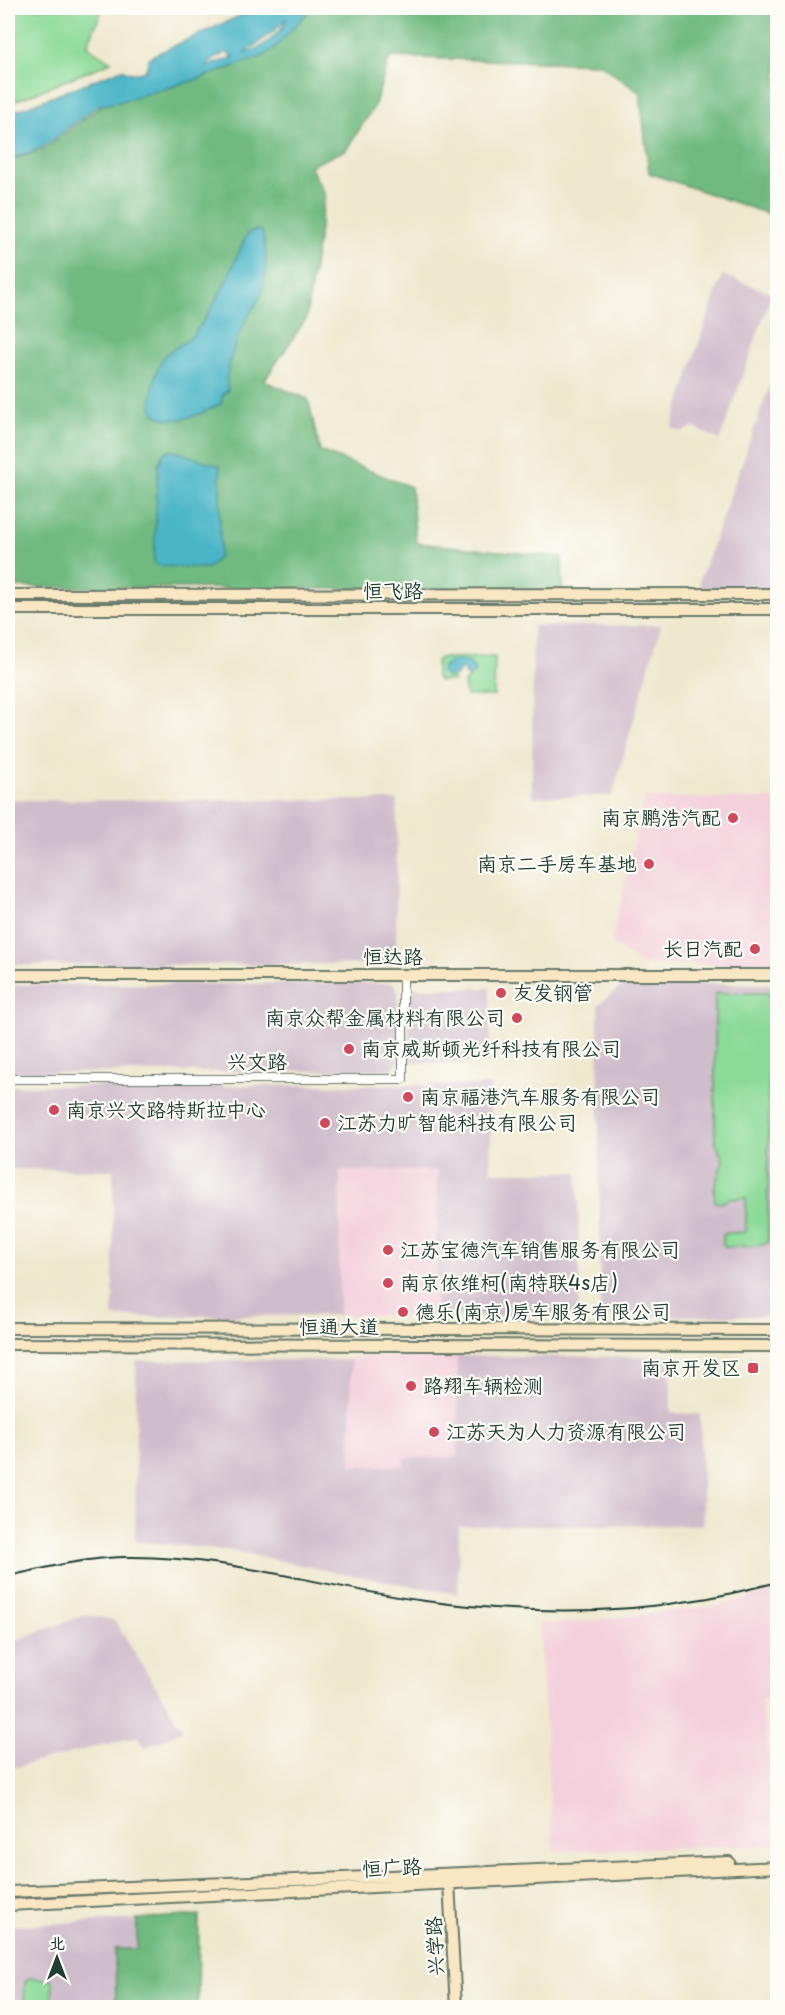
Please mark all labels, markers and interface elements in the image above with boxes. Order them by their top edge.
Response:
street label: 恒飞路 [363,575,424,605]
place label: 南京鹏浩汽配 [601,802,721,832]
marker: 南京鹏浩汽配 [726,811,740,825]
place label: 南京二手房车基地 [477,848,637,878]
marker: 南京二手房车基地 [642,857,656,871]
place label: 长日汽配 [663,933,743,963]
street label: 恒达路 [363,941,424,971]
marker: 长日汽配 [748,942,762,956]
place label: 友发钢管 [513,977,593,1007]
marker: 友发钢管 [494,986,508,1000]
place label: 南京众帮金属材料有限公司 [265,1002,505,1032]
marker: 南京众帮金属材料有限公司 [510,1011,524,1025]
place label: 南京威斯顿光纤科技有限公司 [361,1033,621,1063]
marker: 南京威斯顿光纤科技有限公司 [342,1042,356,1056]
street label: 兴文路 [227,1046,288,1076]
place label: 南京福港汽车服务有限公司 [420,1081,660,1111]
marker: 南京福港汽车服务有限公司 [401,1090,415,1104]
place label: 南京兴文路特斯拉中心 [66,1094,266,1124]
marker: 南京兴文路特斯拉中心 [47,1103,61,1117]
place label: 江苏力旷智能科技有限公司 [337,1107,577,1137]
marker: 江苏力旷智能科技有限公司 [318,1116,332,1130]
place label: 江苏宝德汽车销售服务有限公司 [400,1234,680,1264]
marker: 江苏宝德汽车销售服务有限公司 [381,1243,395,1257]
place label: 南京依维柯(南特联4s店) [400,1267,618,1297]
marker: 南京依维柯(南特联4s店) [381,1276,395,1290]
place label: 德乐(南京)房车服务有限公司 [415,1296,671,1326]
marker: 德乐(南京)房车服务有限公司 [396,1305,410,1319]
street label: 恒通大道 [299,1311,379,1341]
place label: 南京开发区 [641,1352,741,1382]
marker: 南京开发区 [746,1361,760,1375]
place label: 路翔车辆检测 [423,1370,543,1400]
marker: 路翔车辆检测 [404,1379,418,1393]
place label: 江苏天为人力资源有限公司 [446,1416,686,1446]
marker: 江苏天为人力资源有限公司 [427,1425,441,1439]
street label: 恒广路 [361,1850,424,1884]
street label: 兴学路 [417,1914,451,1977]
north arrow [27,1928,87,1988]
text: 北 [49,1930,65,1954]

